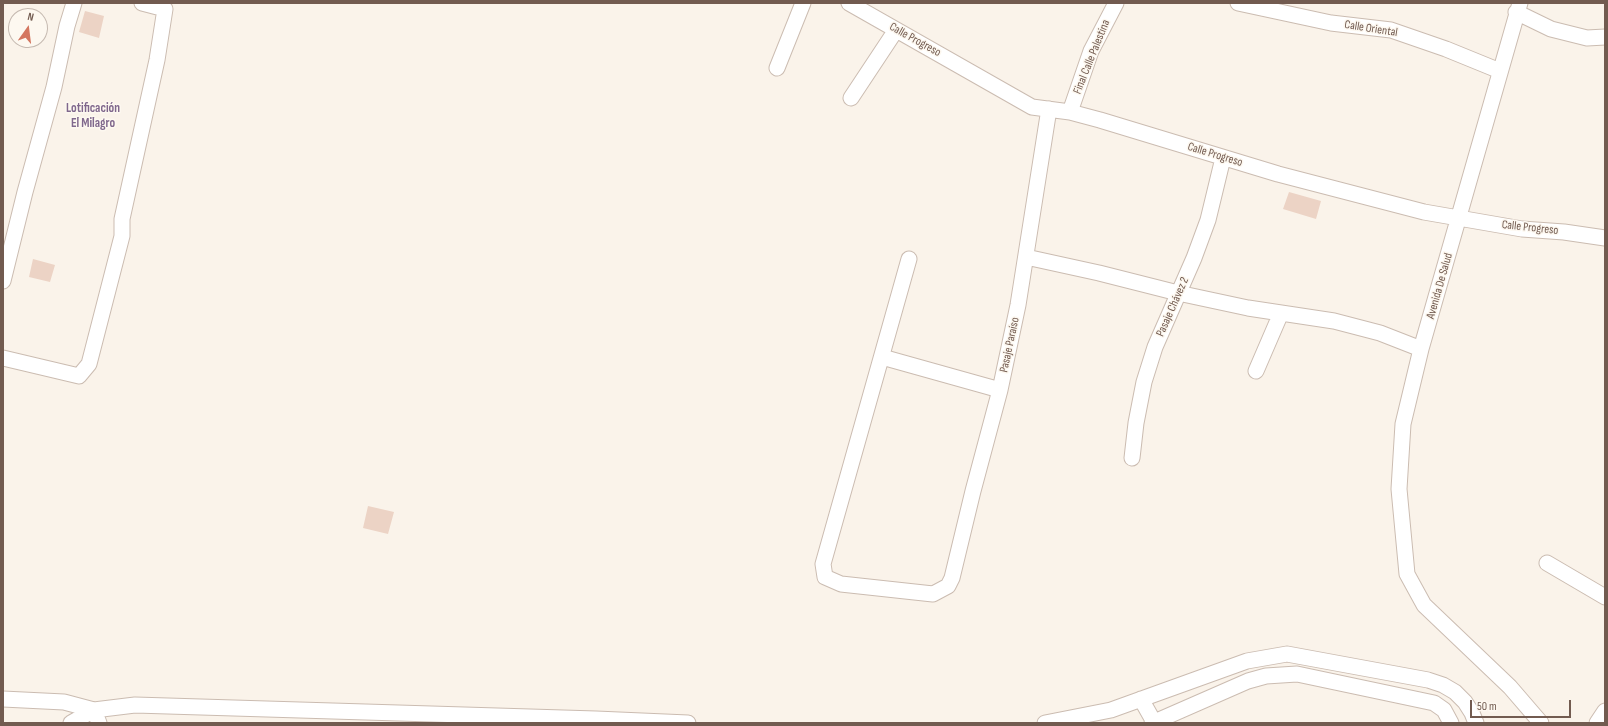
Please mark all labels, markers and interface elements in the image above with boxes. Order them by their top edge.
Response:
north arrow [8,8,48,48]
text: N [26,10,35,24]
street label: Final Calle Palestina [1071,18,1113,96]
street label: Calle Oriental [1343,18,1399,40]
street label: Calle Progreso [887,20,943,60]
district label: Lotificación El Milagro [66,101,120,132]
street label: Calle Progreso [1186,140,1244,170]
street label: Calle Progreso [1501,218,1559,238]
street label: Avenida De Salud [1424,251,1456,321]
street label: Pasaje Chávez 2 [1154,275,1192,339]
street label: Pasaje Paraíso [997,316,1023,374]
scale bar [1472,692,1573,718]
text: 50 m [1477,699,1497,714]

